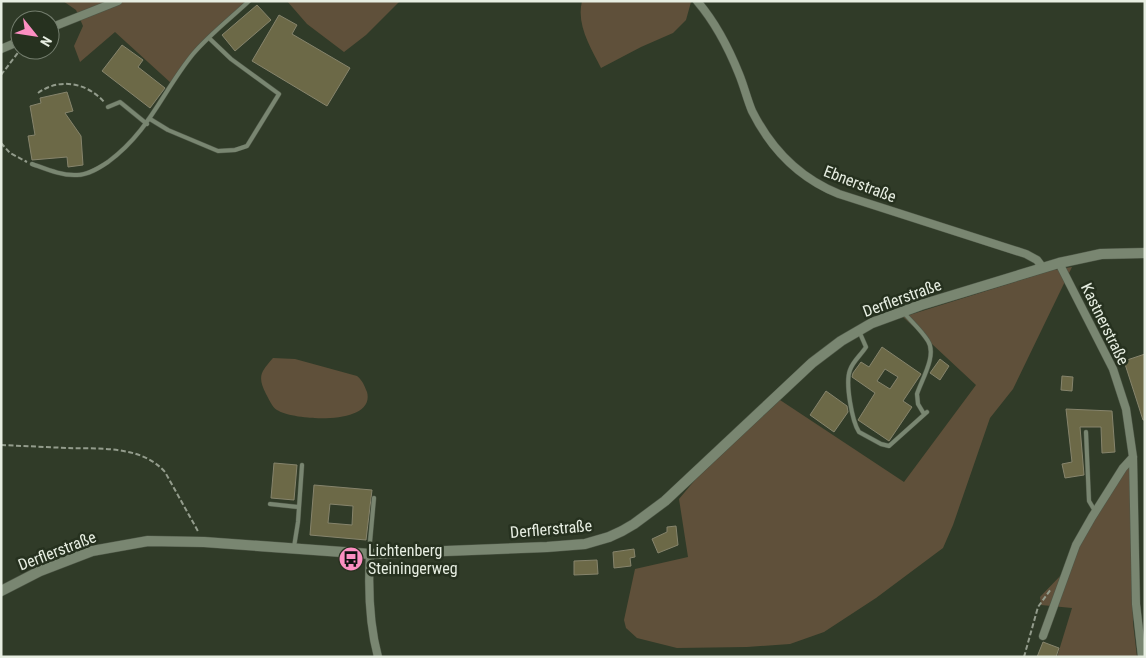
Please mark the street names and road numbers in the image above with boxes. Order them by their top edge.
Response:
street label: Ebnerstraße [821,161,899,207]
street label: Derflerstraße [860,275,944,321]
street label: Kastnerstraße [1077,280,1133,368]
street label: Derflerstraße [509,516,593,542]
street label: Derflerstraße [15,527,99,575]

